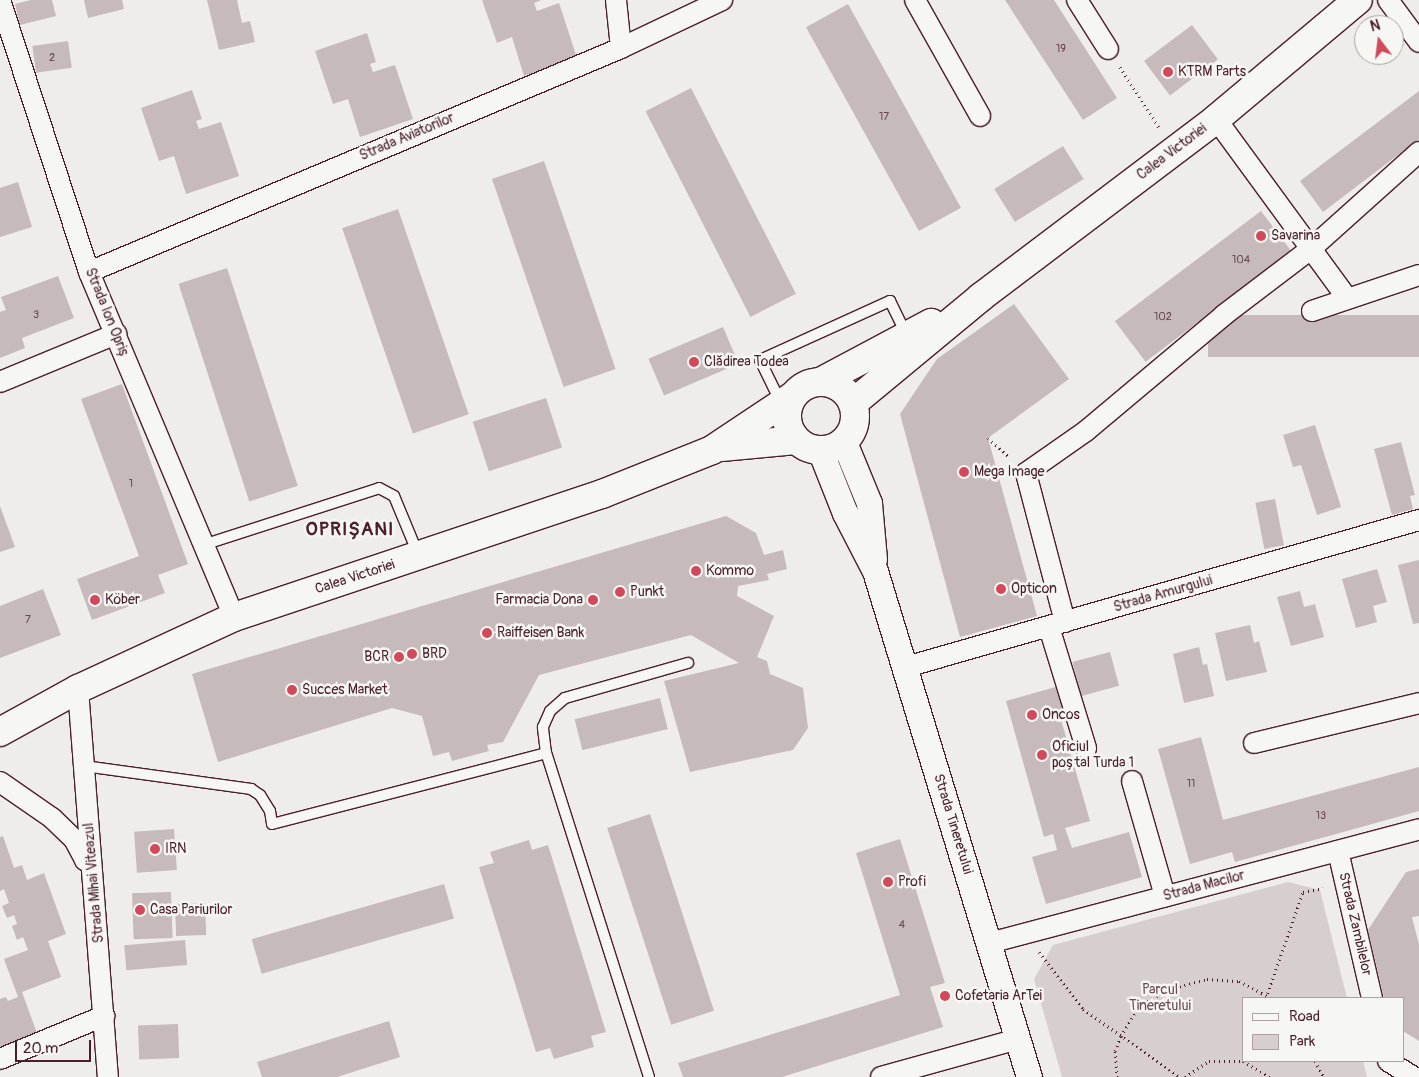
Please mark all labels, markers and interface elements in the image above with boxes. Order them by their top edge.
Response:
north arrow [1354,15,1404,65]
text: N [1368,17,1382,35]
house number: 19 [1056,42,1066,56]
house number: 2 [49,51,55,65]
place label: KTRM Parts [1178,64,1246,80]
marker: KTRM Parts [1162,66,1174,78]
street label: Strada Aviatorilor [357,109,457,165]
house number: 17 [879,110,889,124]
street label: Calea Victoriei [1134,120,1210,184]
place label: Savarina [1271,228,1320,244]
marker: Savarina [1255,230,1267,242]
house number: 104 [1232,253,1250,267]
street label: Strada Ion Opriș [81,266,133,360]
house number: 3 [33,308,39,322]
house number: 102 [1154,310,1172,324]
place label: Clădirea Todea [704,354,789,370]
marker: Clădirea Todea [688,356,700,368]
place label: Mega Image [974,464,1044,480]
marker: Mega Image [958,466,970,478]
house number: 1 [129,477,133,491]
district label: OPRIȘANI [305,519,395,541]
street label: Calea Victoriei [313,556,397,598]
place label: Kommo [706,563,754,579]
marker: Kommo [690,565,702,577]
street label: Strada Amurgului [1112,572,1214,616]
place label: Opticon [1011,581,1057,597]
marker: Opticon [995,583,1007,595]
place label: Punkt [630,584,664,600]
marker: Punkt [614,586,626,598]
place label: Köber [105,592,140,608]
place label: Farmacia Dona [495,592,583,608]
marker: Köber [89,594,101,606]
marker: Farmacia Dona [587,594,599,606]
house number: 7 [25,613,31,627]
place label: Raiffeisen Bank [497,625,584,641]
marker: Raiffeisen Bank [481,627,493,639]
place label: BRD [422,646,447,662]
marker: BRD [406,648,418,660]
place label: BCR [364,649,389,665]
marker: BCR [393,651,405,663]
place label: Succes Market [302,682,388,698]
marker: Succes Market [286,684,298,696]
place label: Oncos [1042,707,1080,723]
marker: Oncos [1026,709,1038,721]
place label: Oficiul poștal Turda 1 [1052,739,1134,772]
marker: Oficiul poștal Turda 1 [1036,749,1048,761]
street label: Strada Tineretului [930,772,976,876]
house number: 11 [1187,777,1195,791]
house number: 13 [1316,809,1326,823]
street label: Strada Mihai Viteazul [80,822,108,944]
place label: IRN [165,841,187,857]
marker: IRN [149,843,161,855]
street label: Strada Macilor [1161,867,1247,905]
street label: Strada Zambilelor [1335,871,1375,977]
place label: Profi [898,874,926,890]
marker: Profi [882,876,894,888]
place label: Casa Pariurilor [150,902,233,918]
marker: Casa Pariurilor [134,904,146,916]
house number: 4 [899,918,905,932]
park label: Parcul Tineretului [1129,982,1191,1014]
place label: Cofetaria ArTei [955,988,1042,1004]
marker: Cofetaria ArTei [939,990,951,1002]
legend [1242,997,1404,1062]
text: Road [1289,1007,1320,1026]
scale bar [18,1030,94,1062]
text: Park [1289,1032,1315,1051]
text: 20 m [23,1039,58,1058]

